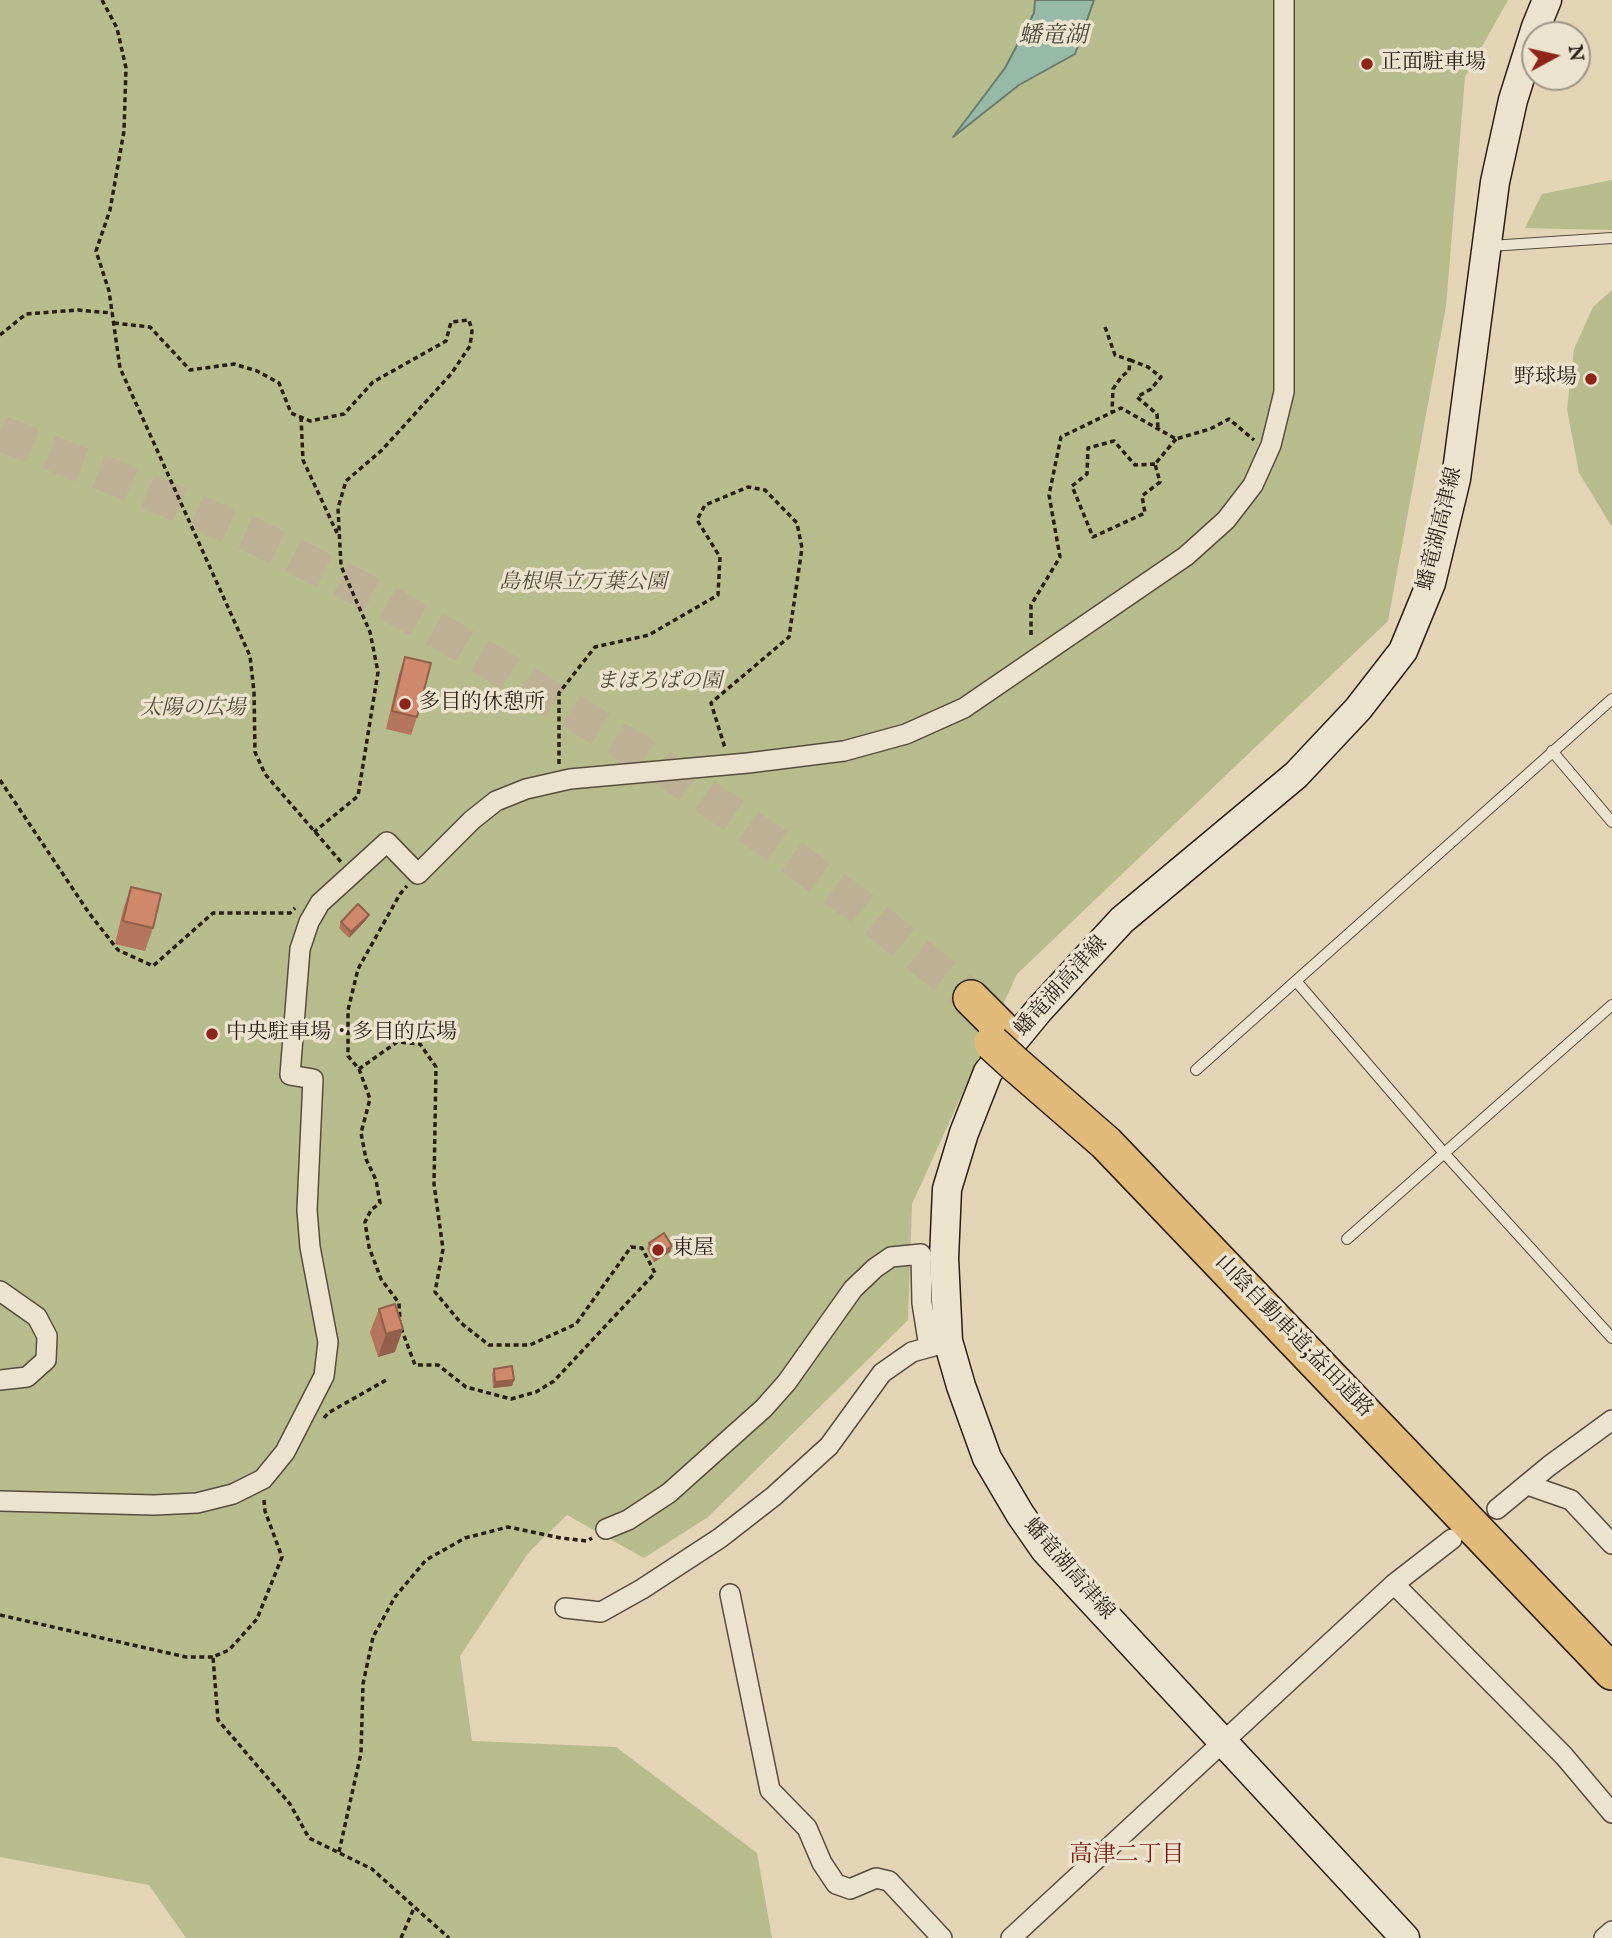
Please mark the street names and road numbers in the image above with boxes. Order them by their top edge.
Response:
street label: 蟠竜湖高津線 [1414,465,1468,593]
street label: 蟠竜湖高津線 [1010,932,1114,1042]
street label: 山陰自動車道;益田道路 [1209,1251,1377,1423]
street label: 蟠竜湖高津線 [1017,1514,1119,1626]

